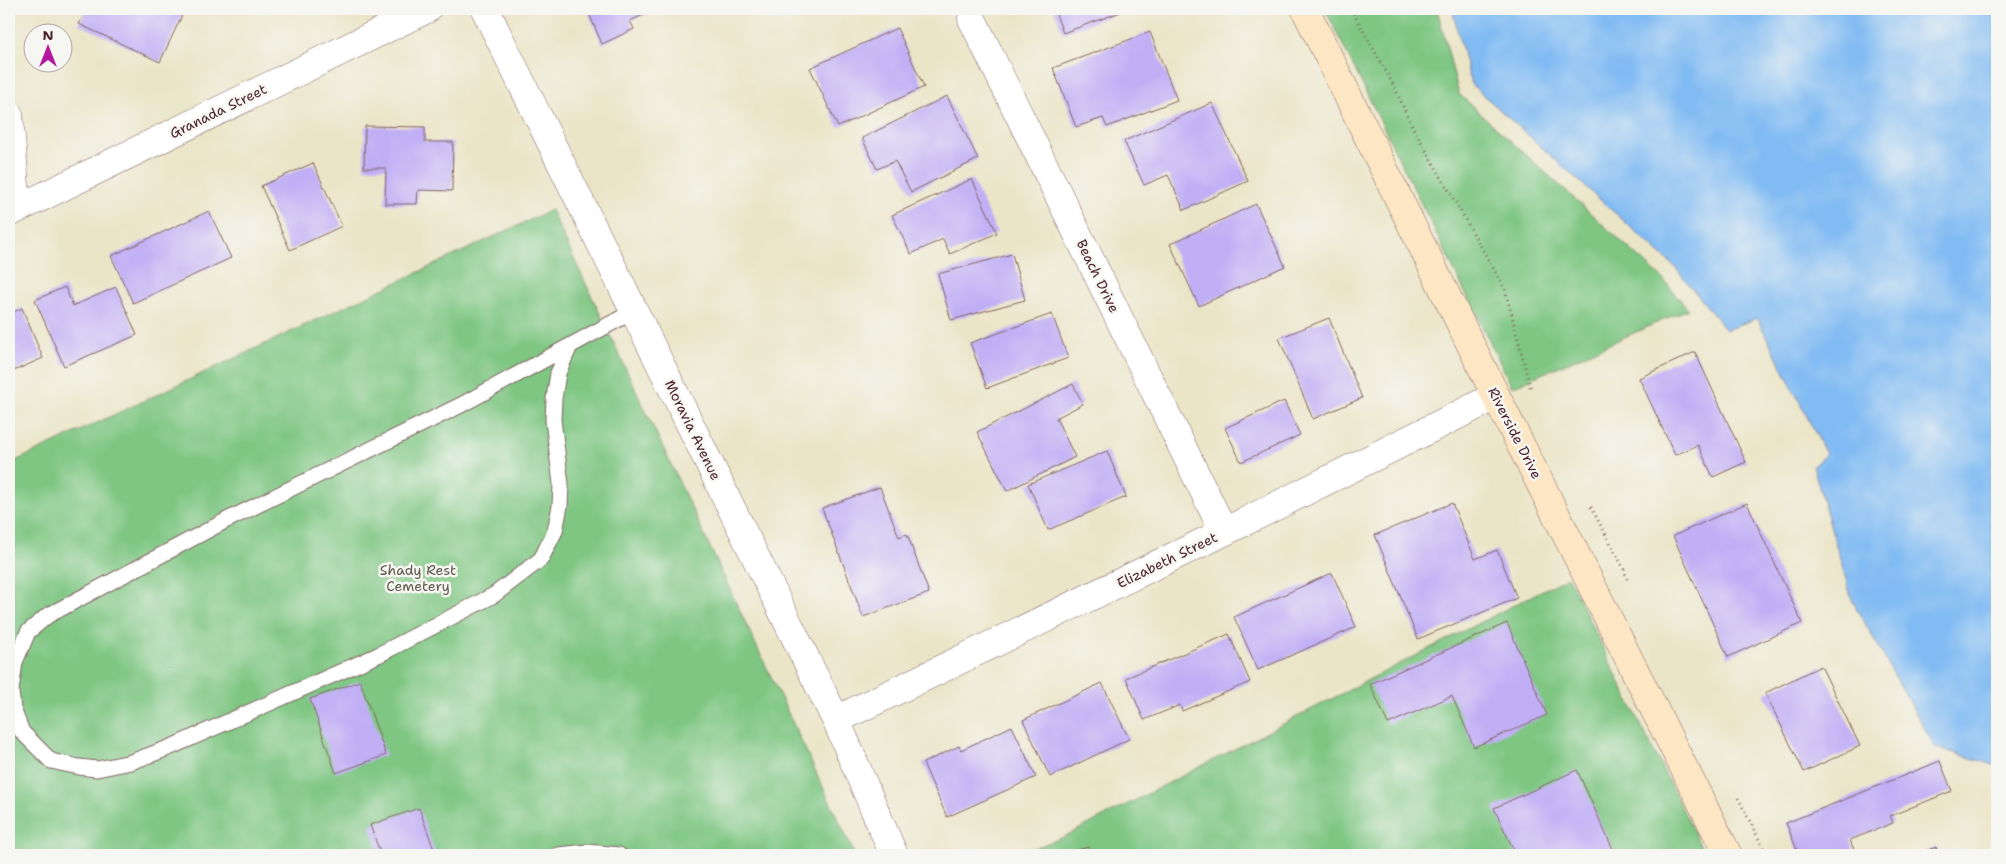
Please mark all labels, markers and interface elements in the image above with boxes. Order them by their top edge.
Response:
north arrow [22,22,72,72]
text: N [42,26,54,44]
street label: Granada Street [167,80,269,142]
street label: Beach Drive [1073,236,1123,316]
street label: Moravia Avenue [661,377,725,483]
street label: Riverside Drive [1484,384,1546,482]
street label: Elizabeth Street [1114,528,1220,592]
park label: Shady Rest Cemetery [380,561,456,595]

